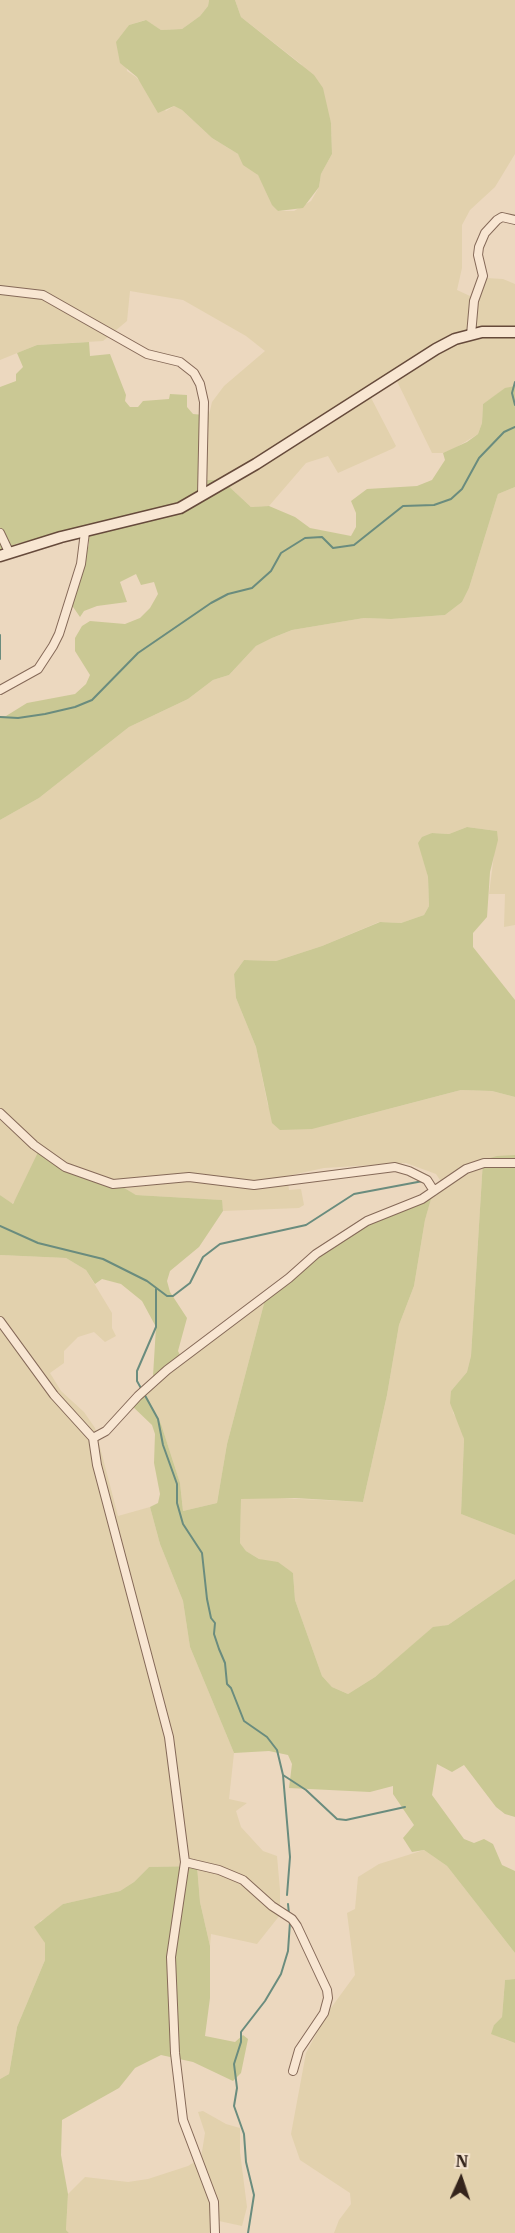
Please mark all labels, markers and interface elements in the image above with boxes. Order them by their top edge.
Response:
north arrow [431,2149,491,2209]
text: N [455,2151,469,2171]

